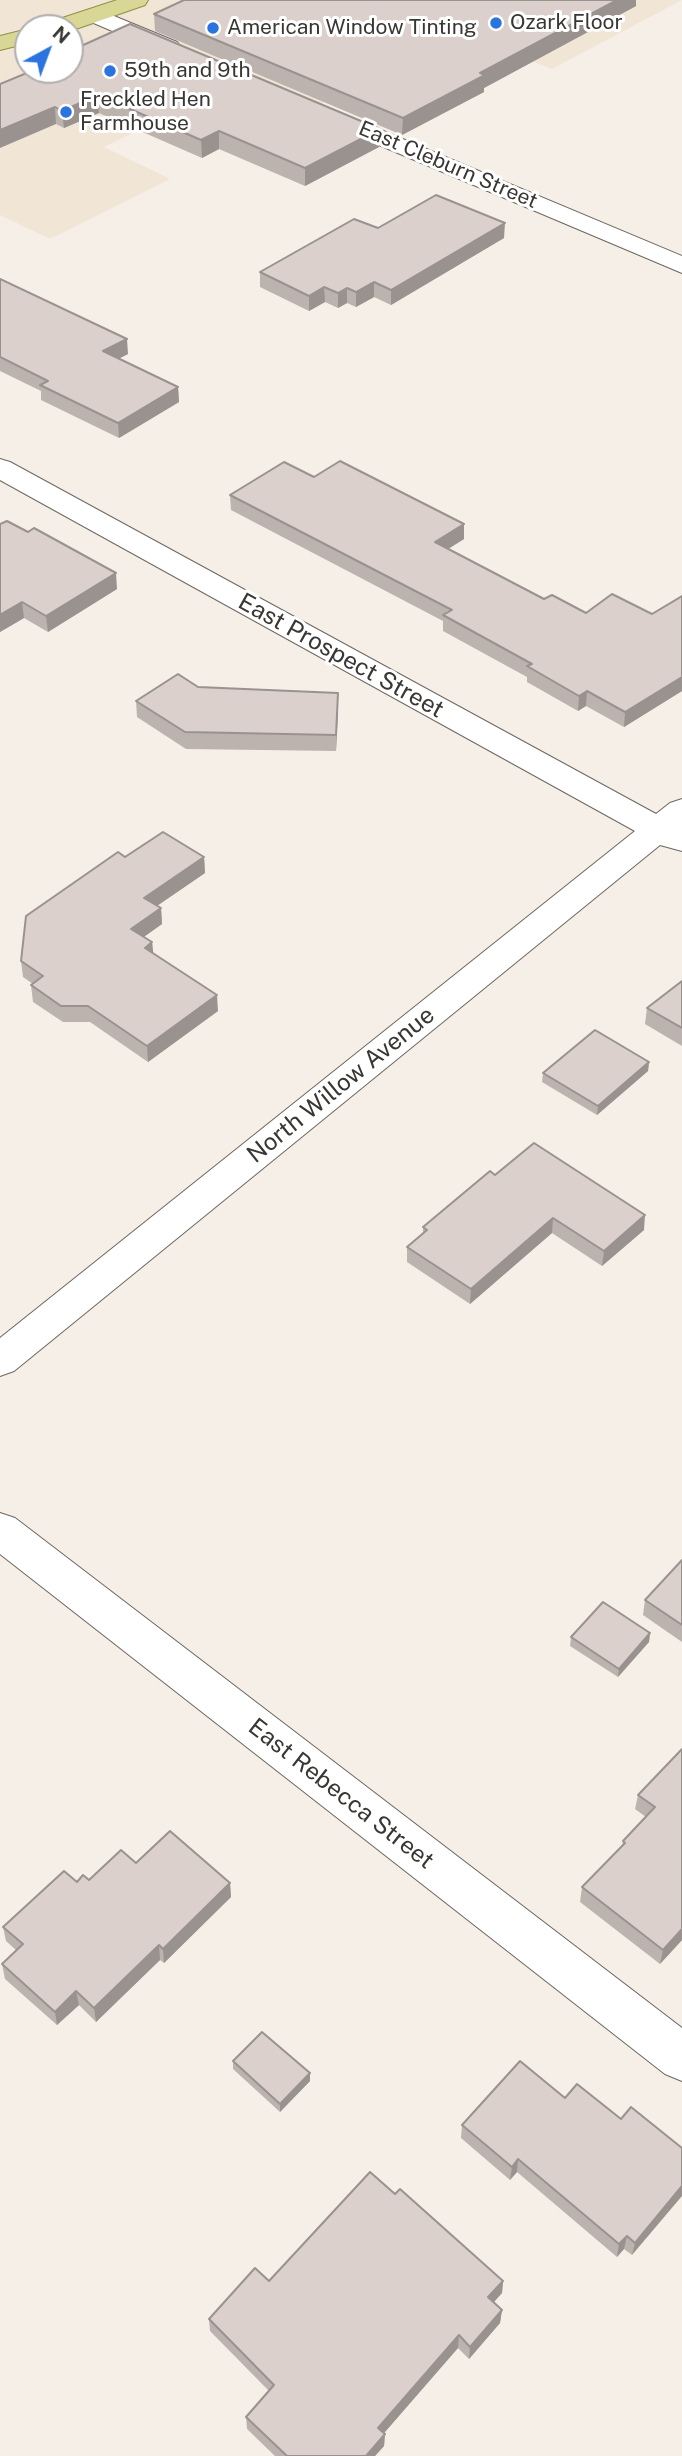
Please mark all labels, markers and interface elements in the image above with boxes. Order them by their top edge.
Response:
place label: Ozark Floor [510,10,623,36]
north arrow [14,14,84,84]
place label: American Window Tinting [227,15,477,41]
marker: Ozark Floor [488,15,504,31]
marker: American Window Tinting [205,20,221,36]
text: N [49,21,74,48]
place label: 59th and 9th [124,58,251,84]
marker: 59th and 9th [102,63,118,79]
place label: Freckled Hen Farmhouse [80,87,211,137]
marker: Freckled Hen Farmhouse [58,104,74,120]
street label: East Cleburn Street [355,116,541,214]
street label: East Prospect Street [233,587,449,725]
street label: North Willow Avenue [242,1001,440,1169]
street label: East Rebecca Street [243,1713,439,1875]

